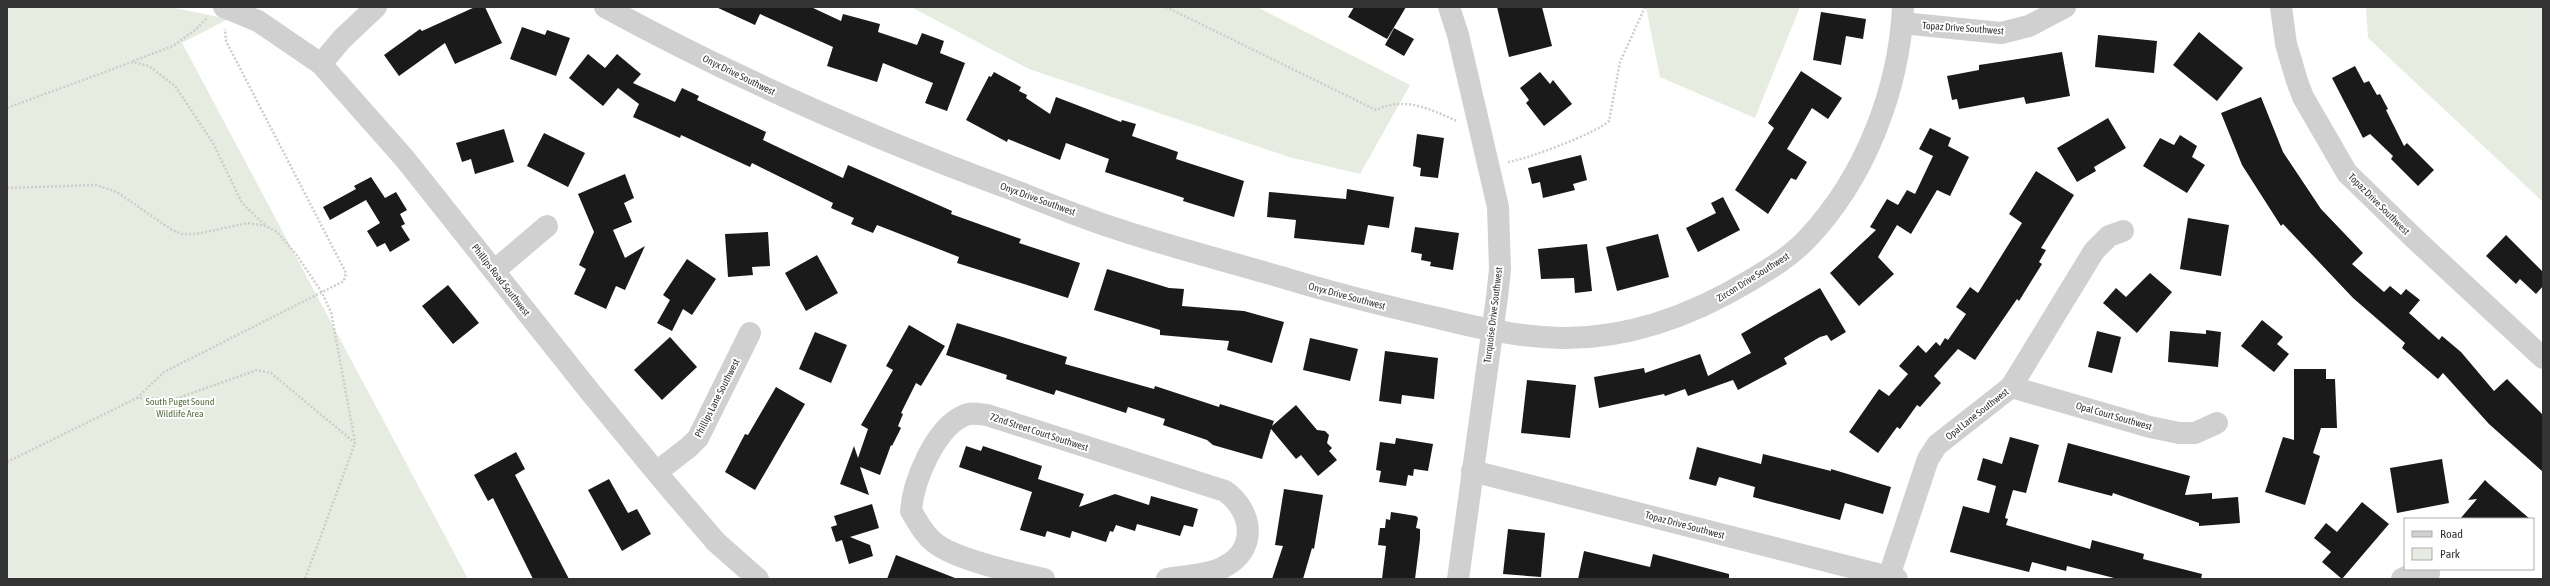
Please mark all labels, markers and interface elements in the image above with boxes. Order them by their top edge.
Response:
street label: Topaz Drive Southwest [1922,20,2004,36]
street label: Onyx Drive Southwest [701,53,777,97]
street label: Topaz Drive Southwest [2346,171,2412,237]
street label: Onyx Drive Southwest [999,180,1077,218]
street label: Phillips Road Southwest [470,242,533,318]
street label: Zircon Drive Southwest [1715,250,1791,304]
street label: Turquoise Drive Southwest [1482,266,1504,364]
street label: Onyx Drive Southwest [1307,280,1387,312]
street label: Phillips Lane Southwest [692,357,742,439]
street label: Opal Lane Southwest [1943,386,2011,442]
park label: South Puget Sound Wildlife Area [146,396,215,419]
street label: Opal Court Southwest [2075,400,2153,432]
street label: 72nd Street Court Southwest [988,411,1090,453]
street label: Topaz Drive Southwest [1644,509,1726,541]
legend [2404,518,2534,570]
text: Road [2440,527,2463,541]
text: Park [2440,547,2461,561]

